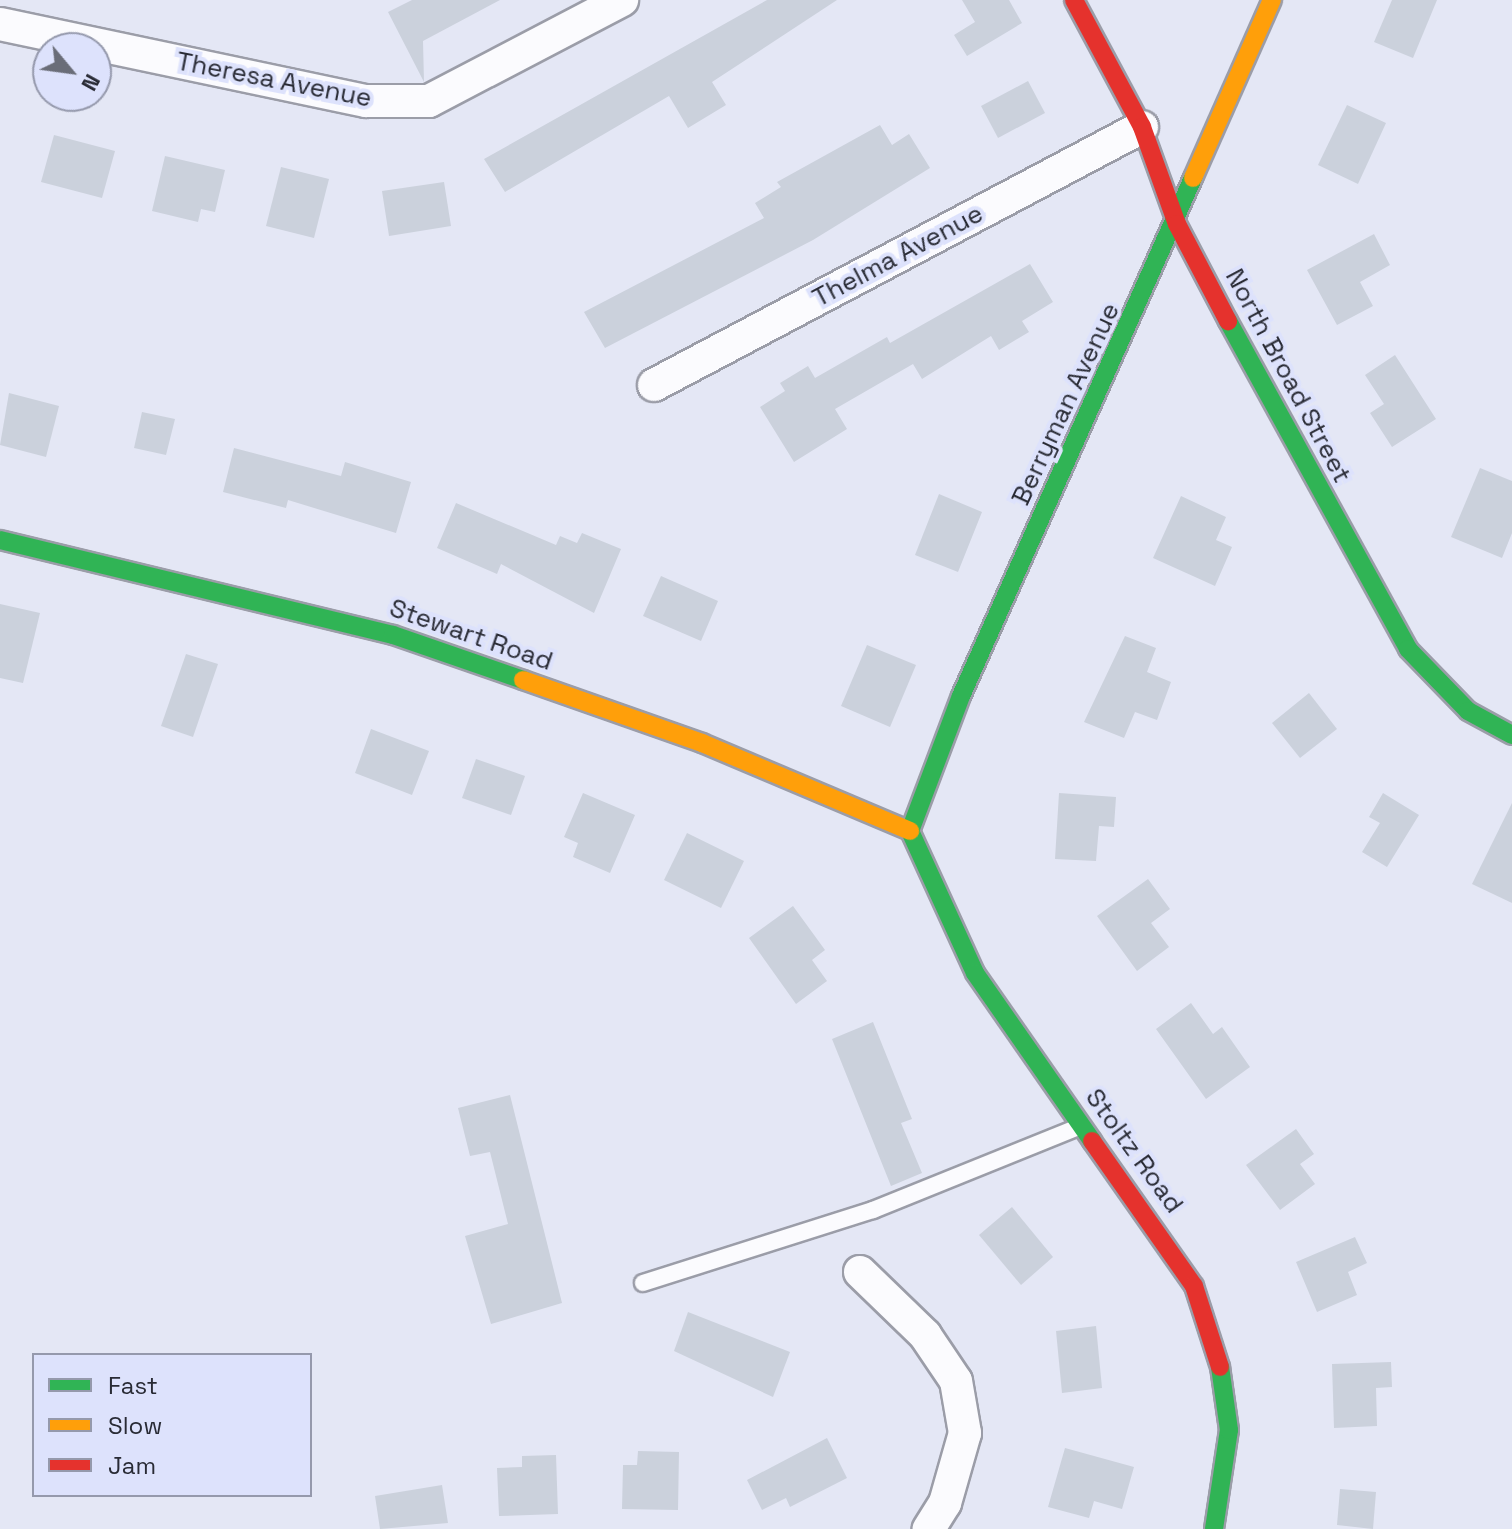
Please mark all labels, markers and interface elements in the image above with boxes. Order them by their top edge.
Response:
north arrow [32,32,112,112]
street label: Theresa Avenue [174,46,374,114]
text: N [75,69,107,96]
street label: Thelma Avenue [807,198,989,314]
street label: North Broad Street [1218,264,1358,488]
street label: Berryman Avenue [1005,298,1127,510]
street label: Stewart Road [385,593,557,677]
street label: Stoltz Road [1079,1083,1189,1219]
legend [32,1353,312,1497]
text: Fast [108,1370,158,1401]
text: Slow [108,1410,162,1441]
text: Jam [108,1450,156,1481]

